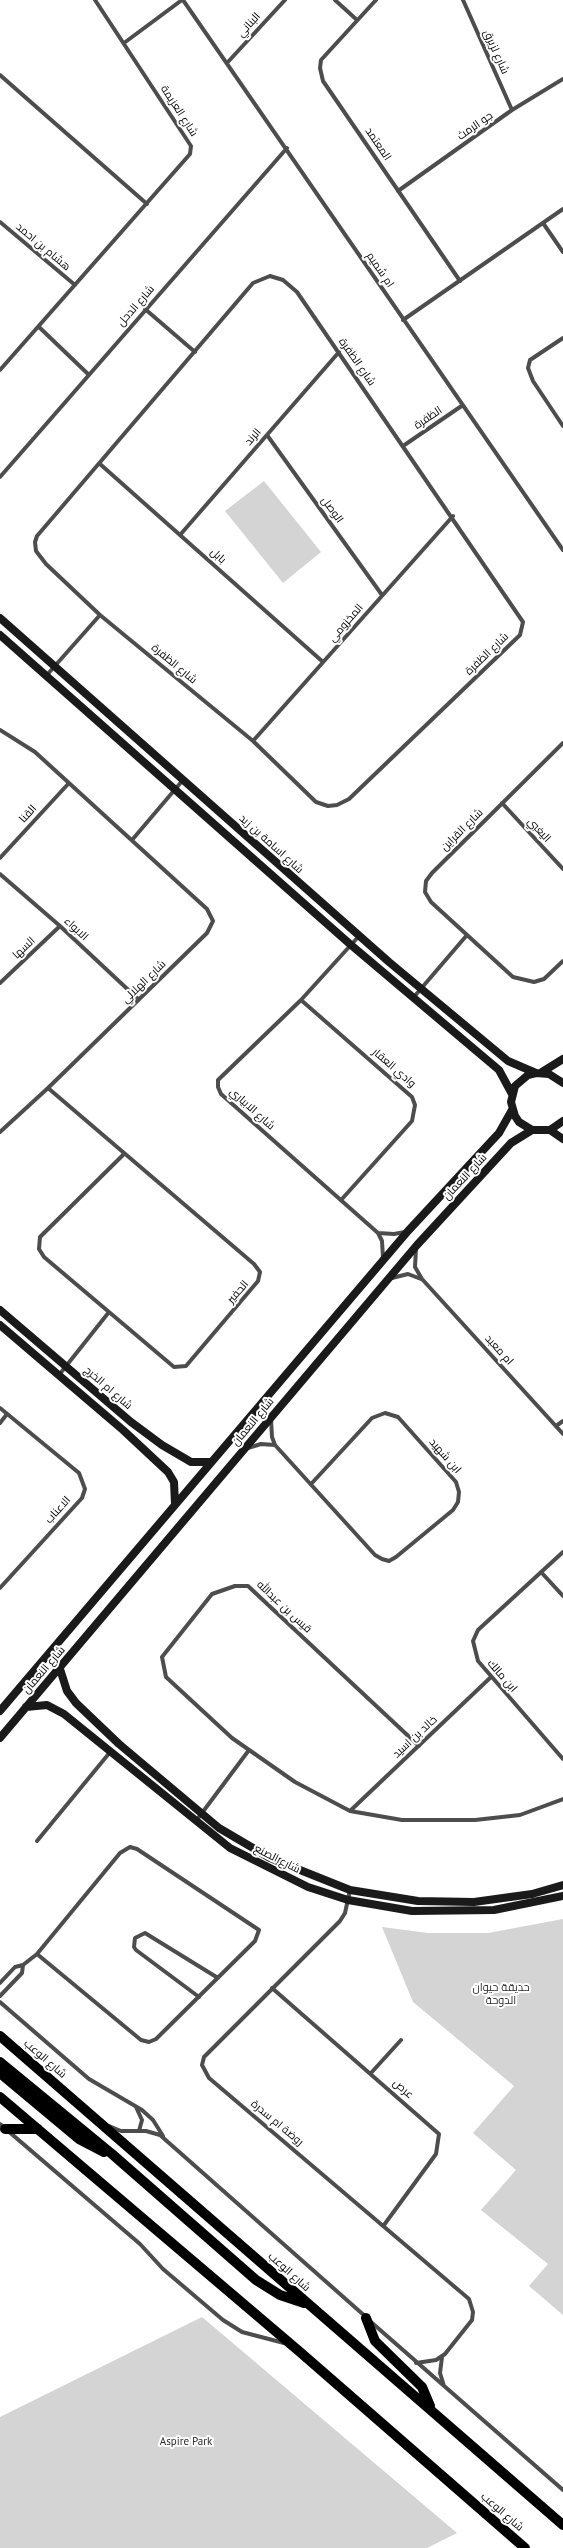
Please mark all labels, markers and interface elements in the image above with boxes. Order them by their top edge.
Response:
street label: البناني [235,10,263,40]
street label: شارع لزيرق [480,28,512,76]
street label: شارع العزيمة [158,83,200,139]
street label: جو الرمث [455,109,495,143]
street label: المعتمد [362,125,394,163]
street label: هشام بن احمد [13,220,73,274]
street label: ام شميم [363,250,397,290]
street label: شارع الدحل [115,283,157,329]
street label: شارع الظفرة [336,336,378,388]
street label: الظفرة [411,404,445,432]
street label: الرند [242,426,264,448]
street label: الوصل [318,494,346,526]
street label: بابل [207,545,229,567]
street label: المخزومي [326,601,366,645]
street label: شارع الظفرة [463,630,511,678]
street label: شارع الظفرة [149,641,199,687]
street label: القنا [17,802,39,826]
street label: شارع القراين [438,806,486,854]
street label: شارع اسامة بن زيد [236,812,306,876]
street label: اليغبي [524,815,554,845]
street label: الابواء [61,915,91,943]
street label: السها [10,934,38,962]
street label: شارع الهلالي [119,958,169,1006]
street label: وادي العقار [370,1046,418,1090]
street label: شارع الابياري [227,1085,277,1133]
street label: شارع النعمان [440,1151,490,1203]
street label: الحفير [224,1278,252,1306]
street label: ام معبد [482,1332,516,1368]
street label: شارع ام الخرج [81,1364,135,1412]
street label: شارع النعمان [229,1395,277,1449]
street label: ابن شهيد [426,1436,464,1476]
street label: الاعناب [42,1494,74,1526]
street label: قيس بن عبدالله [254,1578,314,1636]
street label: شارع النعمان [20,1644,68,1696]
street label: ابن مالك [484,1657,520,1695]
street label: خالد بن اسيد [390,1713,440,1761]
street label: شارع الصنع [252,1842,302,1876]
park label: حديقة حيوان الدوحة [472,1981,530,2007]
street label: شارع الوعب [21,2037,69,2081]
street label: عرص [390,2077,416,2101]
street label: روضة ام سدرة [248,2097,306,2149]
street label: شارع الوعب [265,2250,313,2294]
park label: Aspire Park [160,2435,212,2449]
street label: شارع الوعب [478,2490,526,2534]

